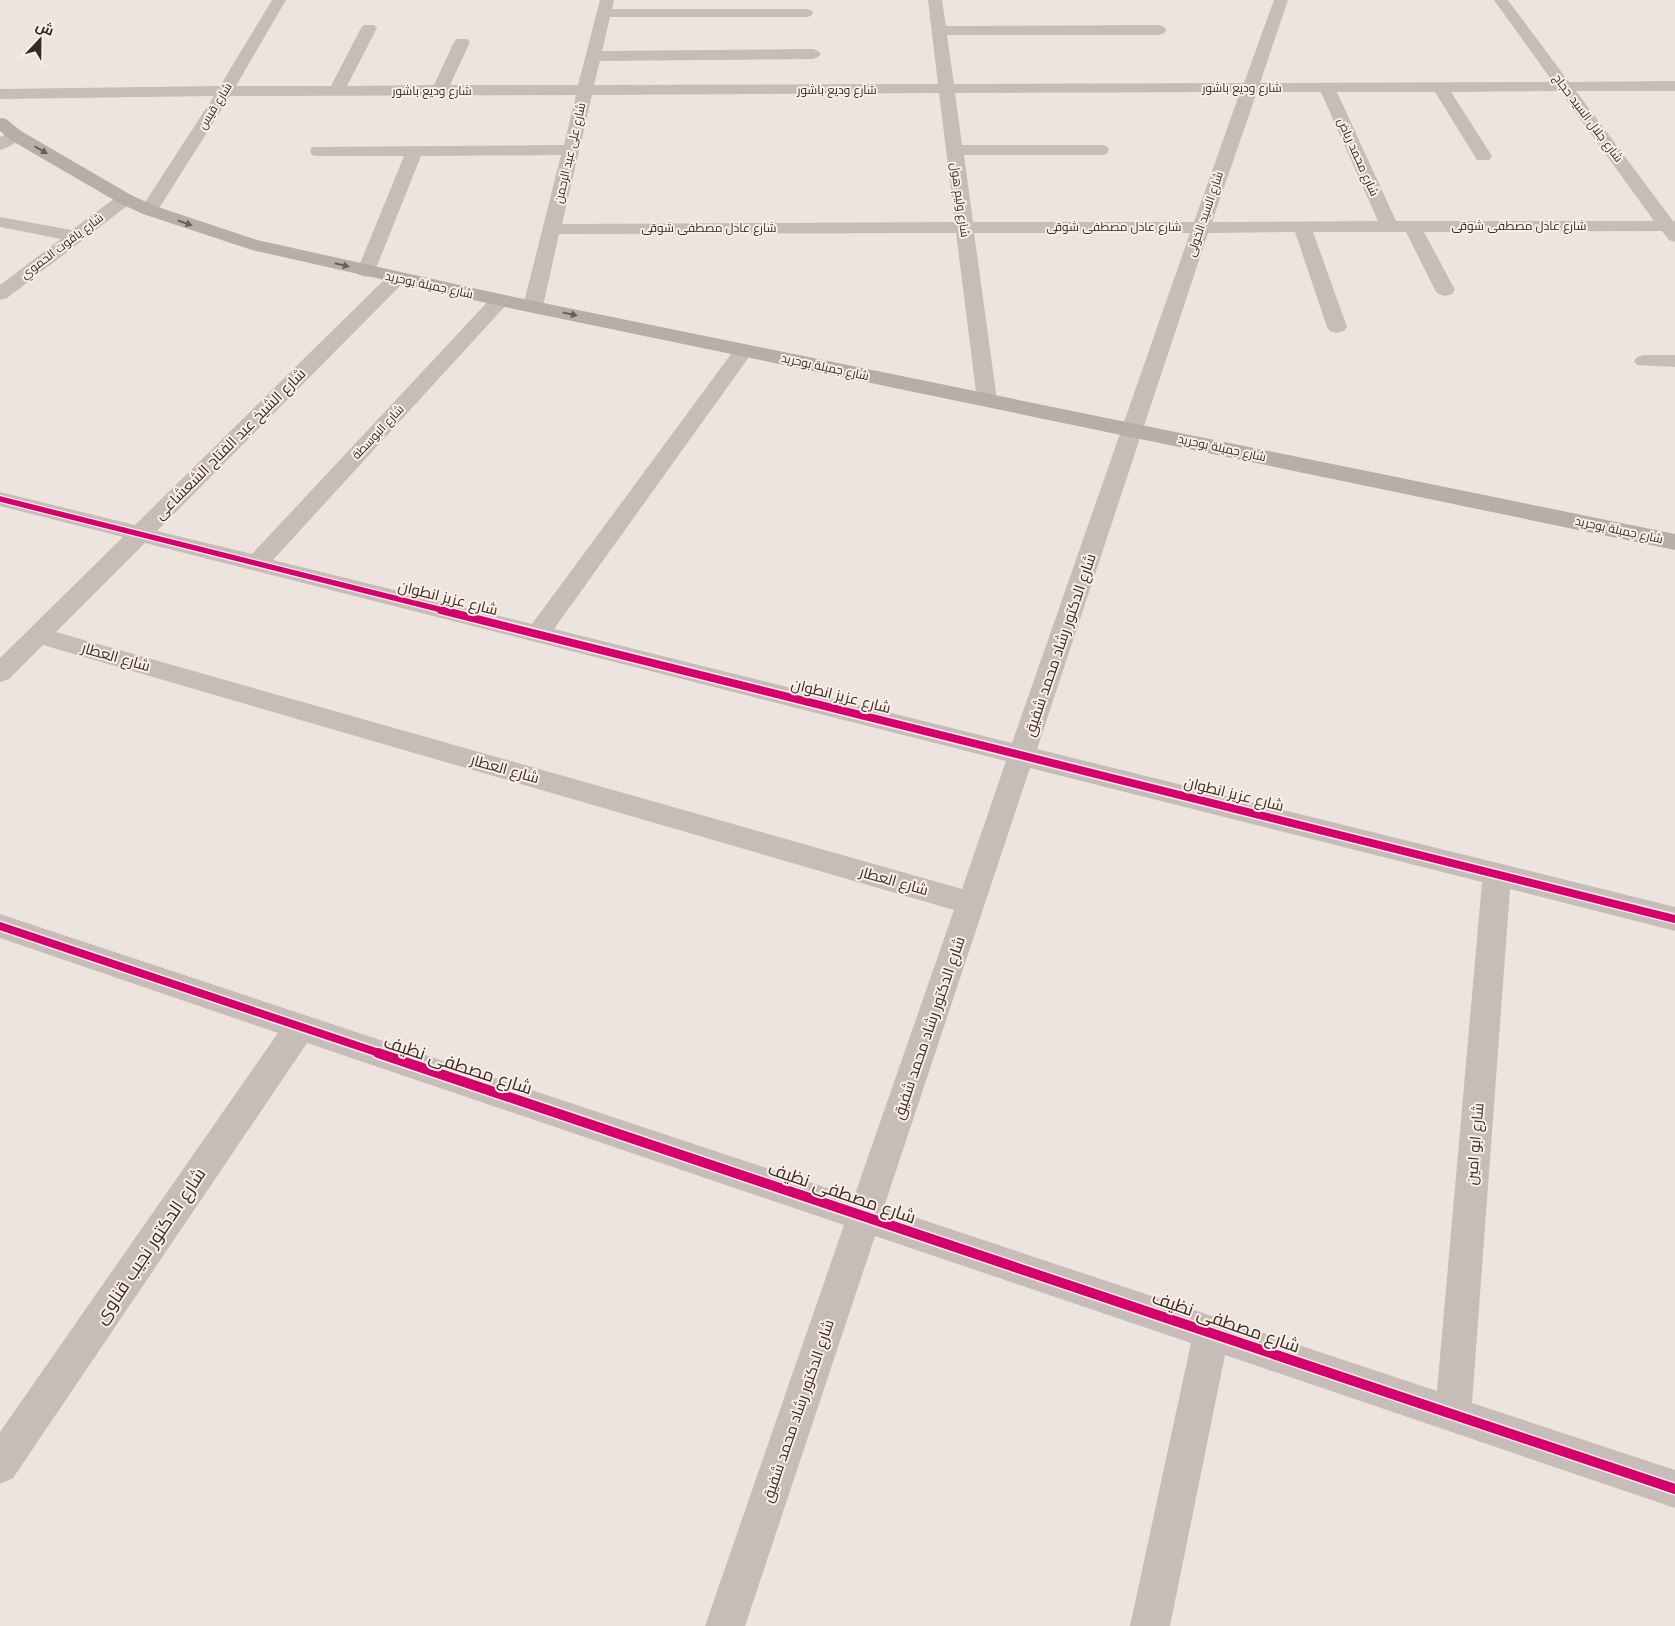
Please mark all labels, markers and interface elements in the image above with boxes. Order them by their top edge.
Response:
north arrow [15,15,65,65]
text: ش [33,16,57,40]
street label: شارع جلال السيد حجاج [1549,71,1627,165]
street label: شارع قيس [194,80,236,132]
street label: شارع وديع باشور [1201,80,1282,96]
street label: شارع وديع باشور [796,82,877,98]
street label: شارع وديع باشور [391,83,472,99]
street label: شارع على عبد الرحمن [551,101,589,205]
street label: شارع محمد رياض [1334,115,1382,199]
one-way arrow [33,146,48,154]
street label: شارع وليم هول [947,162,973,239]
street label: شارع السيد الخولى [1183,169,1227,259]
street label: شارع ياقوت الحموي [17,210,108,284]
street label: شارع عادل مصطفى شوقى [1452,218,1587,234]
street label: شارع عادل مصطفى شوقى [1047,219,1182,235]
one-way arrow [178,220,193,227]
street label: شارع عادل مصطفى شوقى [642,220,777,236]
one-way arrow [335,261,350,269]
street label: شارع جميلة بوحريد [384,268,475,302]
one-way arrow [562,310,577,318]
street label: شارع جميلة بوحريد [780,350,871,384]
street label: شارع الشيخ عبد الفتاح الشعشاعى [150,364,311,525]
street label: شارع البوسطة [349,401,408,463]
street label: شارع جميلة بوحريد [1177,431,1268,465]
street label: شارع جميلة بوحريد [1574,513,1665,547]
street label: شارع الدكتور رشاد محمد شفيق [1019,551,1102,740]
street label: شارع عزيز انطوان [396,576,500,621]
street label: شارع العطار [78,637,153,677]
street label: شارع عزيز انطوان [789,674,893,719]
street label: شارع العطار [467,749,542,789]
street label: شارع عزيز انطوان [1182,772,1286,817]
street label: شارع العطار [856,861,931,901]
street label: شارع الدكتور رشاد محمد شفيق [888,934,971,1123]
street label: شارع مصطفى نظيف [381,1030,535,1100]
street label: شارع ابو امين [1461,1102,1490,1186]
street label: شارع مصطفى نظيف [765,1156,919,1230]
street label: شارع الدكتور نجيب قناوى [89,1163,211,1329]
street label: شارع مصطفى نظيف [1149,1285,1303,1359]
street label: شارع الدكتور رشاد محمد شفيق [757,1317,840,1506]

